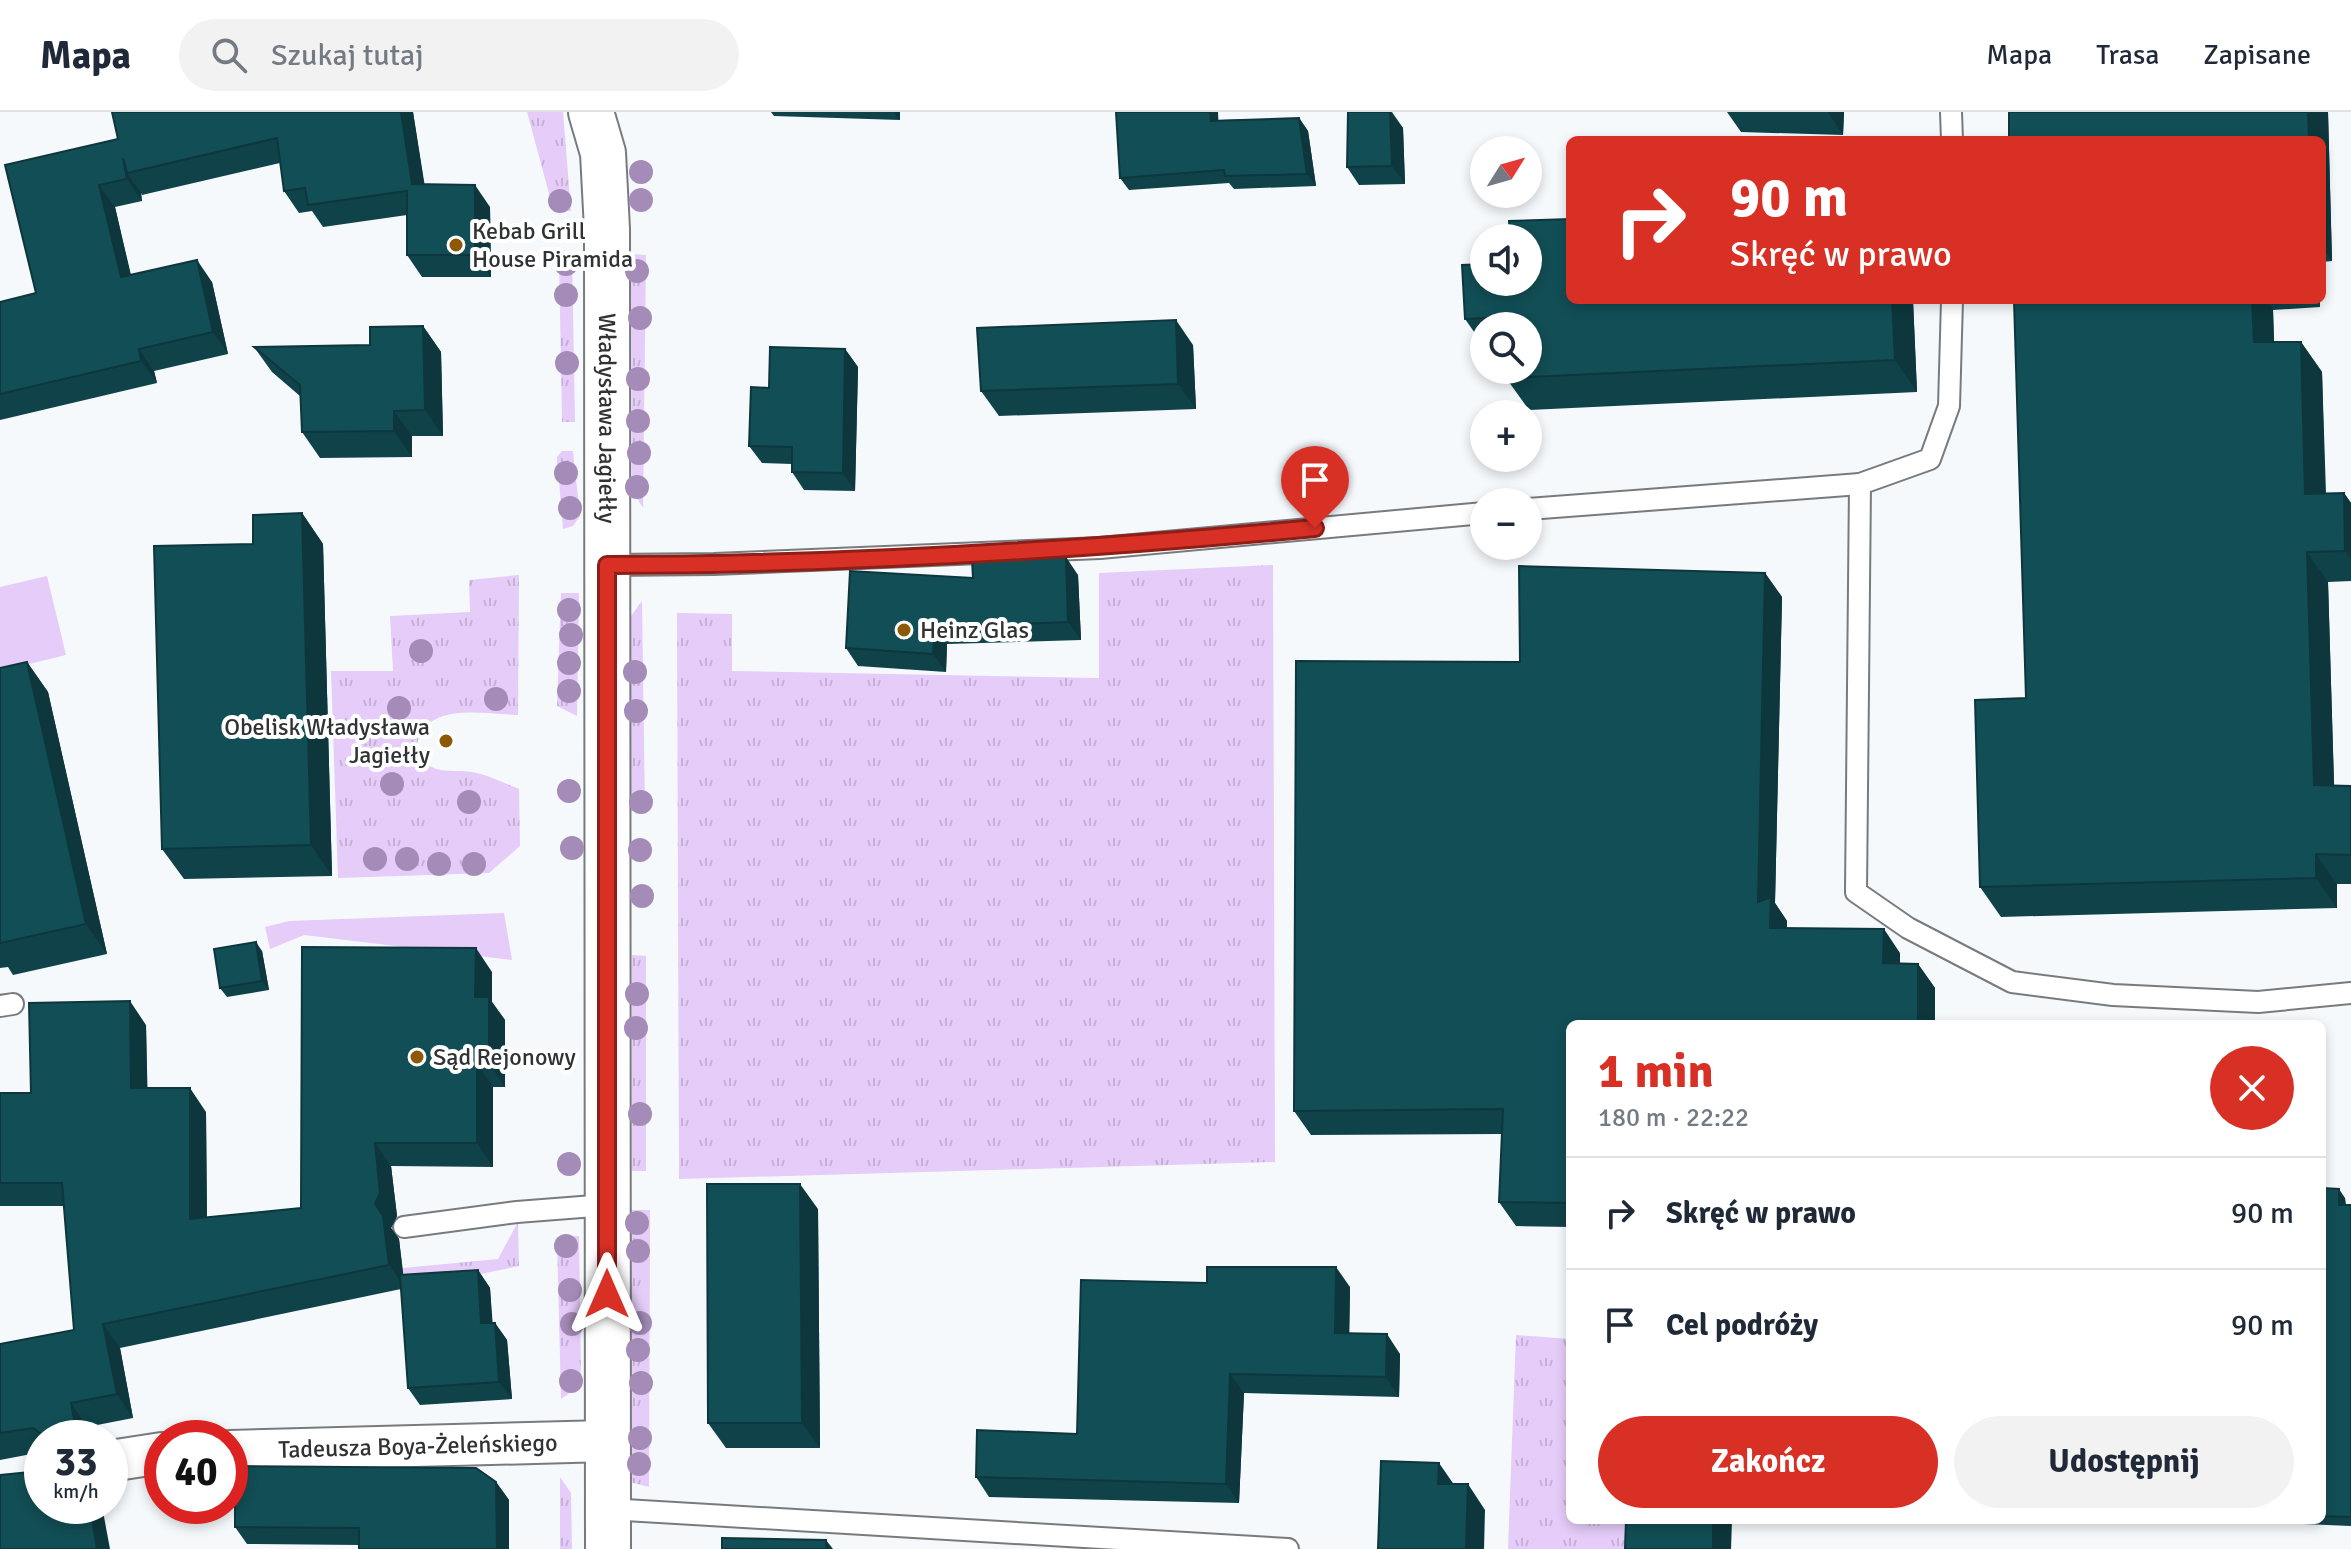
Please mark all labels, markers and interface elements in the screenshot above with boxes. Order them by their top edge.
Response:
search box [179,19,739,91]
text: Mapa [40,32,131,79]
icon: search [207,33,251,77]
text: Szukaj tutaj [271,37,424,74]
text: Mapa [1986,38,2052,72]
text: Trasa [2096,38,2159,72]
text: Zapisane [2203,38,2311,72]
north arrow [1470,136,1542,208]
map controls [1470,136,1542,560]
text: 90 m [1730,163,1848,232]
icon: right [1598,168,1702,272]
place label: Kebab Grill House Piramida [472,216,633,274]
button: sound [1470,224,1542,296]
text: Skręć w prawo [1730,232,1952,277]
marker: Kebab Grill House Piramida [447,236,465,254]
button: search [1470,312,1542,384]
street label: Władysława Jagiełły [592,313,622,523]
button: + [1470,400,1542,472]
pin [1281,446,1349,528]
icon: arrive [1293,458,1337,502]
button: − [1470,488,1542,560]
place label: Heinz Glas [920,615,1029,645]
marker: Heinz Glas [895,621,913,639]
place label: Obelisk Władysława Jagiełły [224,712,430,770]
marker: Obelisk Władysława Jagiełły [437,732,455,750]
place label: Sąd Rejonowy [433,1042,576,1072]
text: 1 min [1598,1042,1714,1101]
button: close [2210,1046,2294,1130]
marker: Sąd Rejonowy [408,1048,426,1066]
text: 180 m · 22:22 [1598,1102,1749,1134]
icon: right [1598,1191,1642,1235]
text: Skręć w prawo [1666,1195,1856,1232]
text: 90 m [2231,1195,2294,1232]
position arrow [565,1252,649,1336]
icon: arrive [1598,1303,1642,1347]
text: Cel podróży [1666,1307,1818,1344]
text: 90 m [2231,1307,2294,1344]
button: Zakończ [1598,1416,1938,1508]
button: Udostępnij [1954,1416,2294,1508]
speed limit sign: 40 [144,1420,248,1524]
street label: Tadeusza Boya-Żeleńskiego [278,1427,558,1465]
text: 33 [54,1437,98,1487]
text: km/h [53,1479,99,1504]

